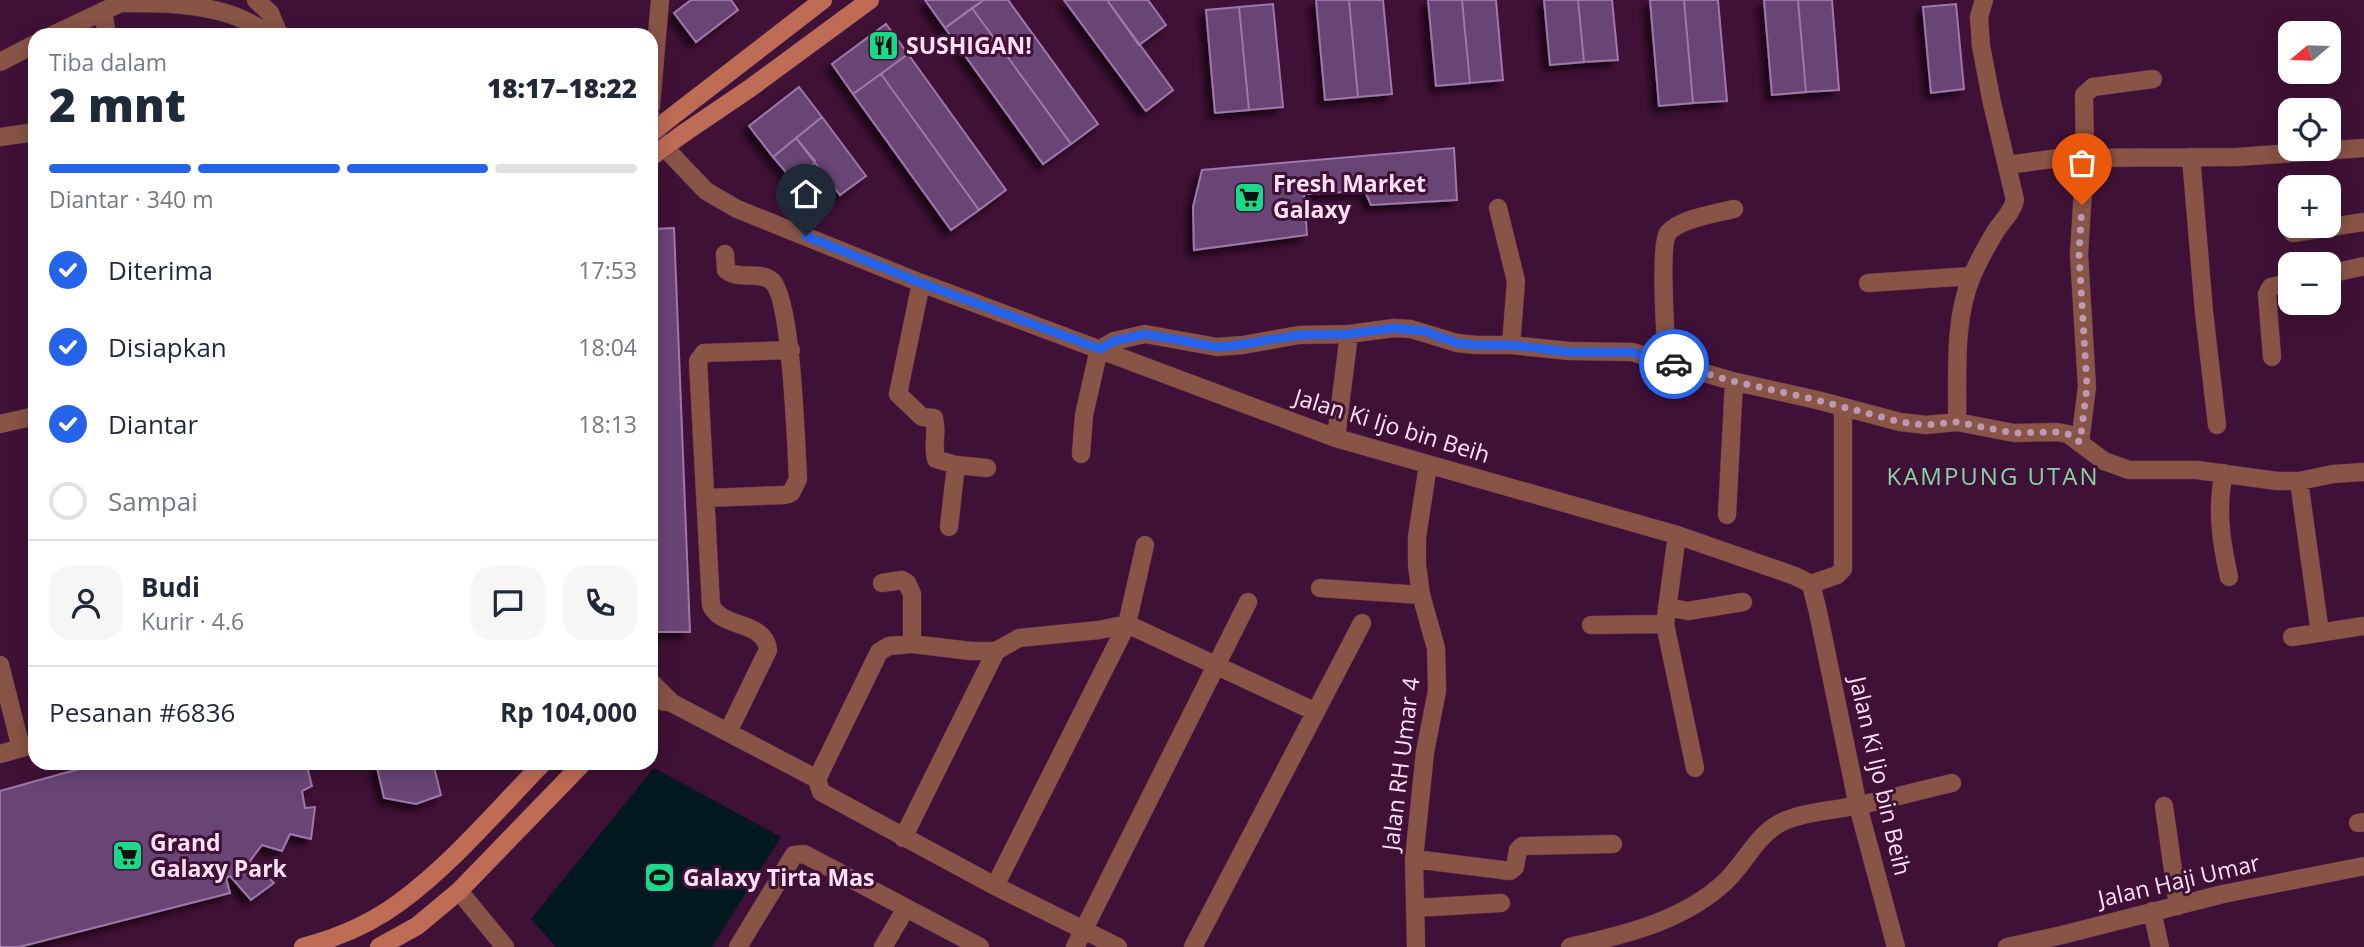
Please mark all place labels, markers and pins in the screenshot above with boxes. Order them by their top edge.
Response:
restaurant icon: SUSHIGAN! [866,29,900,63]
place label: SUSHIGAN! [906,29,1032,61]
pin [2052,133,2112,205]
pin [776,164,836,236]
place label: Fresh Market Galaxy [1273,167,1426,225]
supermarket icon: Fresh Market Galaxy [1233,180,1267,214]
place label: Grand Galaxy Park [150,826,288,884]
supermarket icon: Grand Galaxy Park [110,839,144,873]
sports icon: Galaxy Tirta Mas [643,861,677,895]
place label: Galaxy Tirta Mas [683,861,874,893]

